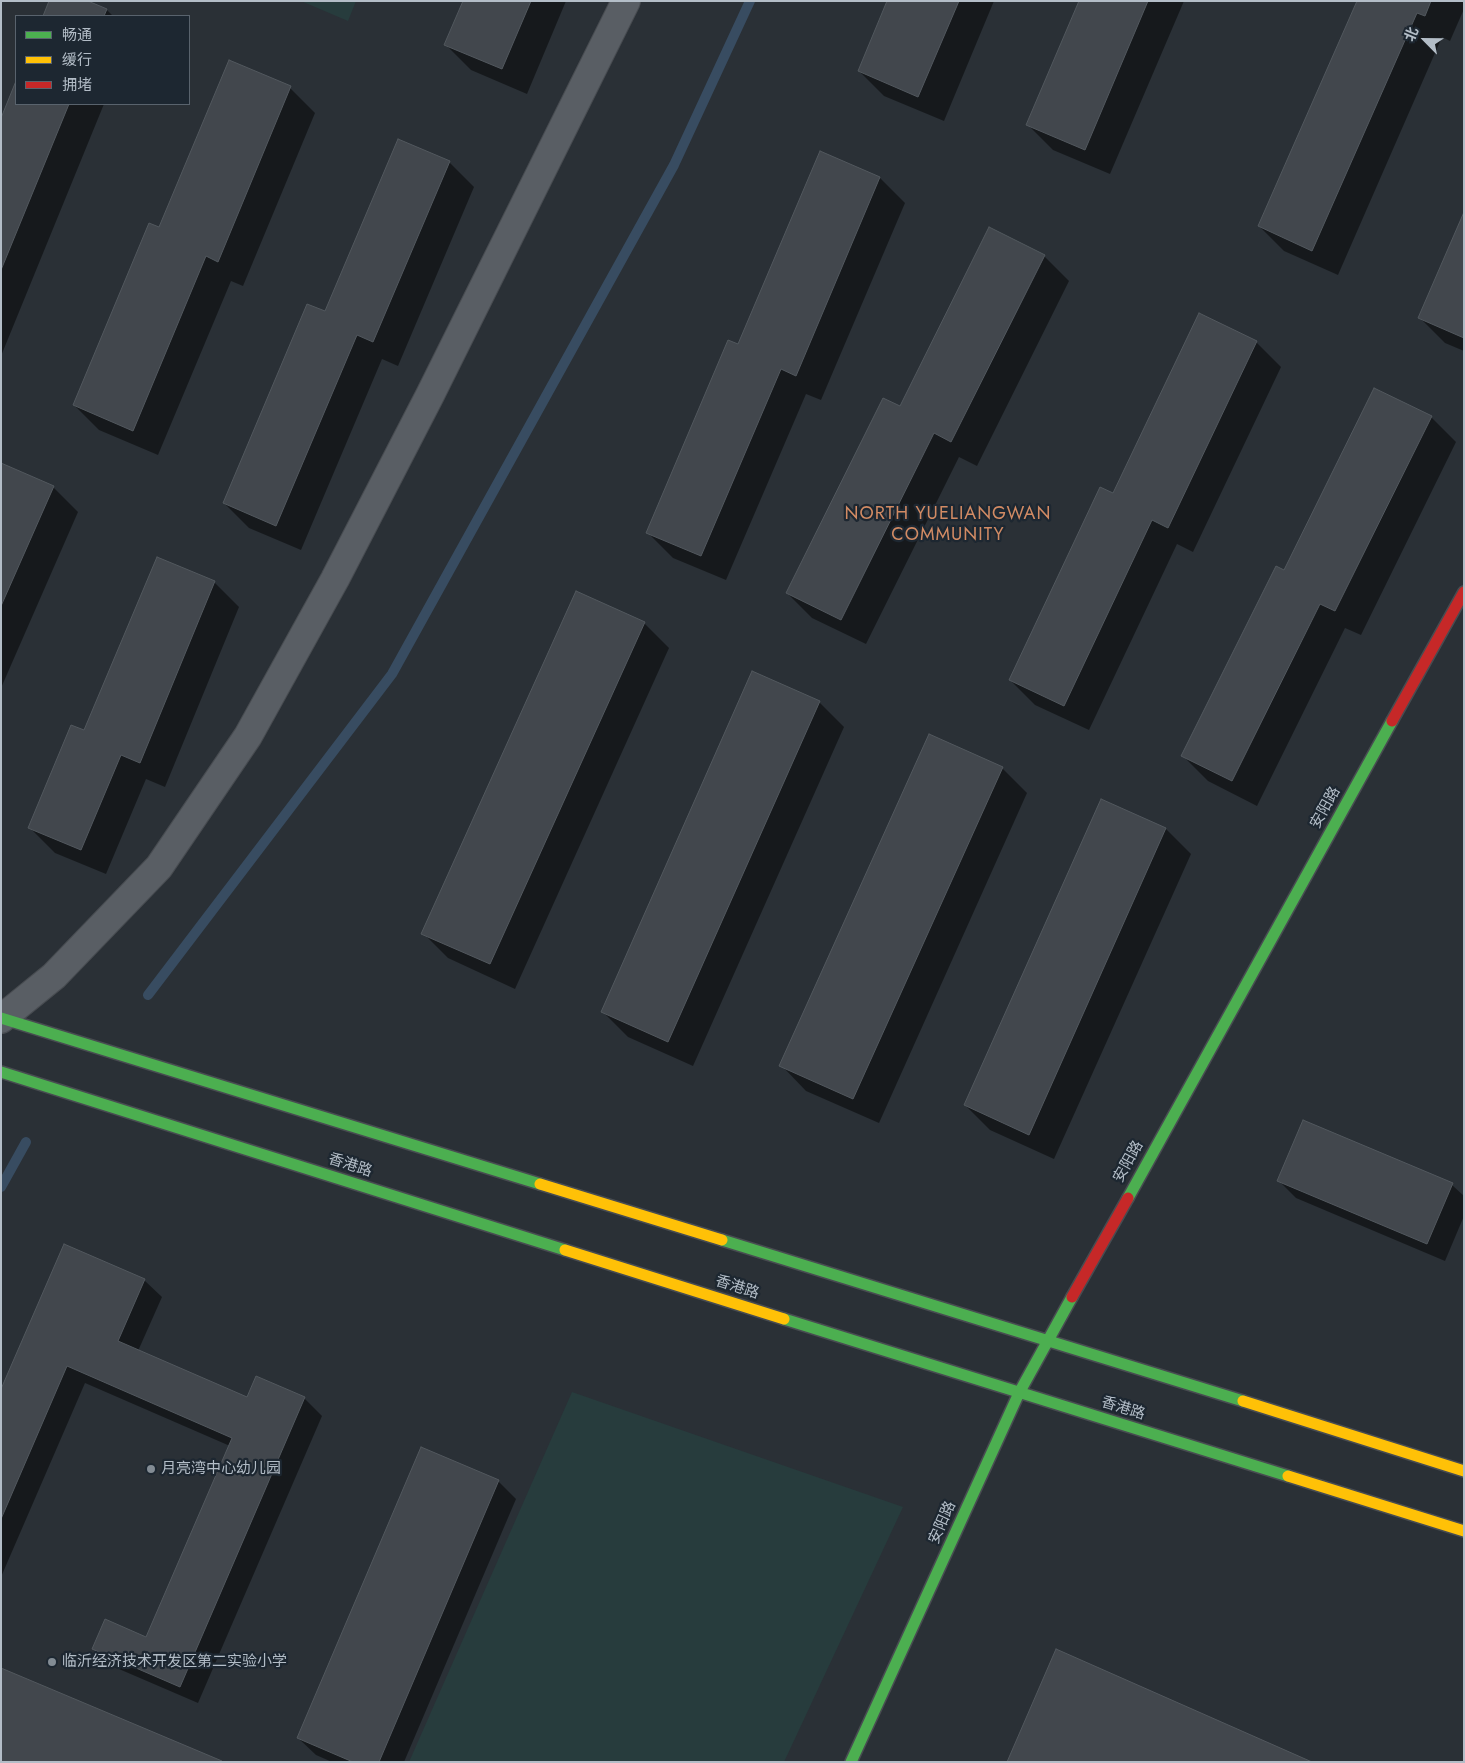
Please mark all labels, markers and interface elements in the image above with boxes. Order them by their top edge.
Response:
legend [15,15,190,105]
north arrow [1400,15,1450,65]
text: 畅通 [62,24,92,46]
text: 北 [1399,24,1423,44]
text: 缓行 [62,49,92,71]
text: 拥堵 [62,74,92,96]
district label: NORTH YUELIANGWAN COMMUNITY [842,504,1054,546]
street label: 安阳路 [1307,784,1345,832]
street label: 安阳路 [1110,1138,1148,1186]
street label: 香港路 [326,1150,374,1182]
street label: 香港路 [713,1272,761,1304]
street label: 香港路 [1099,1394,1147,1424]
place label: 月亮湾中心幼儿园 [161,1460,281,1478]
marker: 月亮湾中心幼儿园 [145,1463,157,1475]
street label: 安阳路 [926,1499,960,1547]
place label: 临沂经济技术开发区第二实验小学 [62,1653,287,1671]
marker: 临沂经济技术开发区第二实验小学 [46,1656,58,1668]

